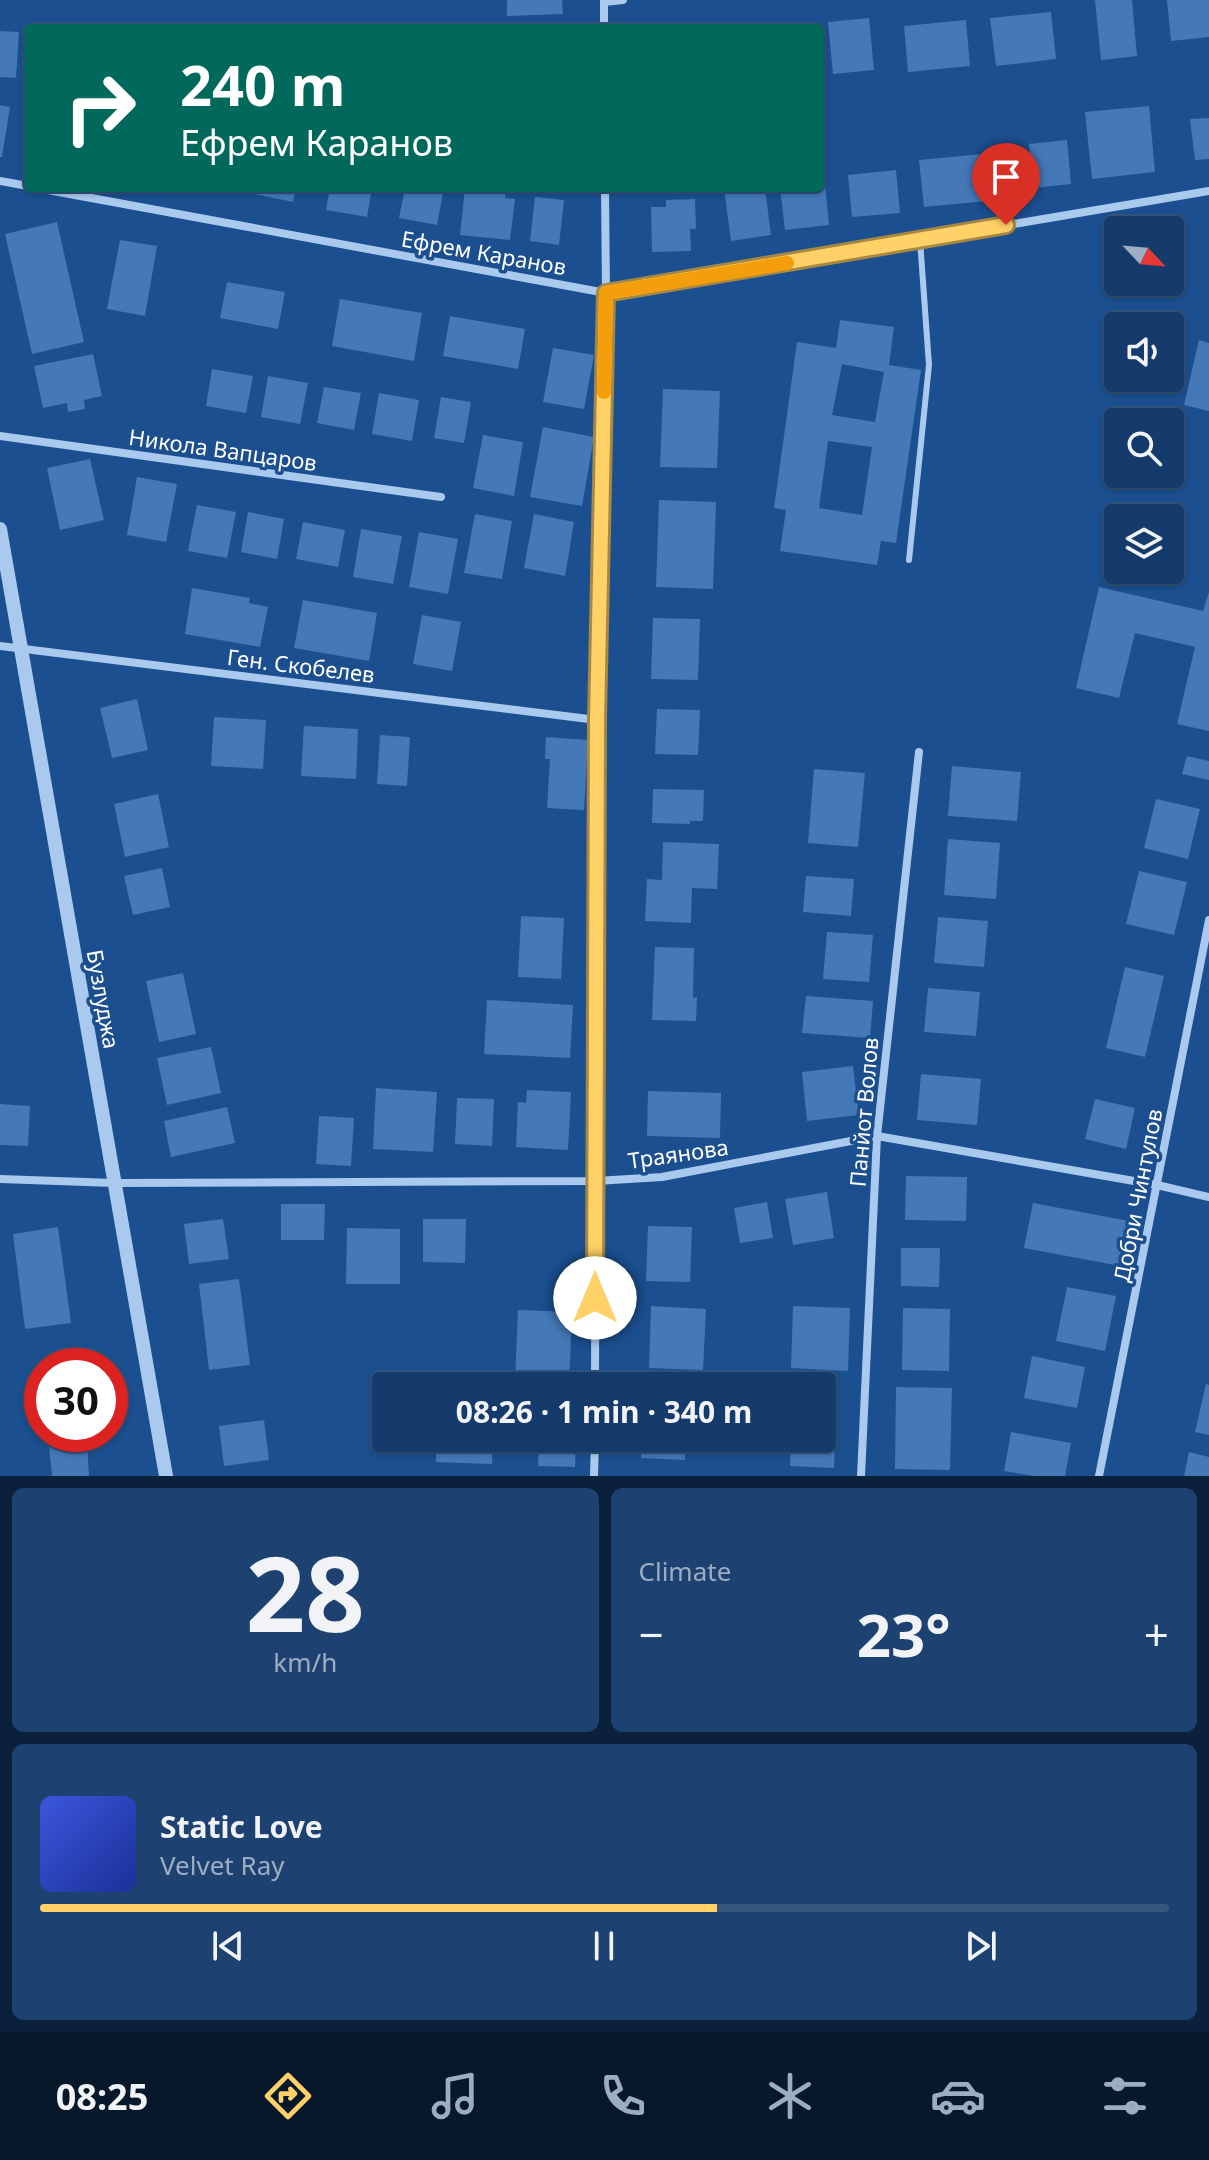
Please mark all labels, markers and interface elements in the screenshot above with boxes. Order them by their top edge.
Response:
text: 240 m [180,46,345,122]
icon: right [48,56,152,160]
text: Ефрем Каранов [180,118,453,167]
pin [972,143,1040,225]
icon: arrive [984,155,1028,199]
north arrow [1104,216,1184,296]
map controls [1104,216,1184,584]
street label: Ефрем Каранов [399,223,569,281]
button: sound [1104,312,1184,392]
button: search [1104,408,1184,488]
street label: Никола Вапцаров [127,421,319,477]
button: layers [1104,504,1184,584]
street label: Ген. Скобелев [225,641,377,689]
street label: Бузлуджа [81,947,127,1051]
street label: Панйот Волов [842,1036,884,1188]
street label: Добри Чинтулов [1106,1106,1168,1284]
street label: Траянова [626,1131,730,1175]
position arrow [553,1256,637,1340]
speed limit sign: 30 [24,1348,128,1452]
text: 08:26 · 1 min · 340 m [456,1391,752,1432]
text: 28 [246,1521,365,1662]
text: Climate [639,1553,731,1589]
text: 23° [857,1593,951,1675]
text: − [639,1604,664,1664]
text: + [1144,1604,1169,1664]
text: km/h [273,1644,337,1680]
text: Static Love [160,1806,323,1847]
text: Velvet Ray [160,1847,285,1883]
icon: previous [206,1924,250,1968]
icon: pause [582,1924,626,1968]
icon: next [959,1924,1003,1968]
icon: directions [260,2068,316,2124]
icon: music [427,2068,483,2124]
icon: phone [595,2068,651,2124]
icon: climate [762,2068,818,2124]
icon: car [930,2068,986,2124]
icon: filters [1097,2068,1153,2124]
text: 08:25 [56,2072,148,2121]

